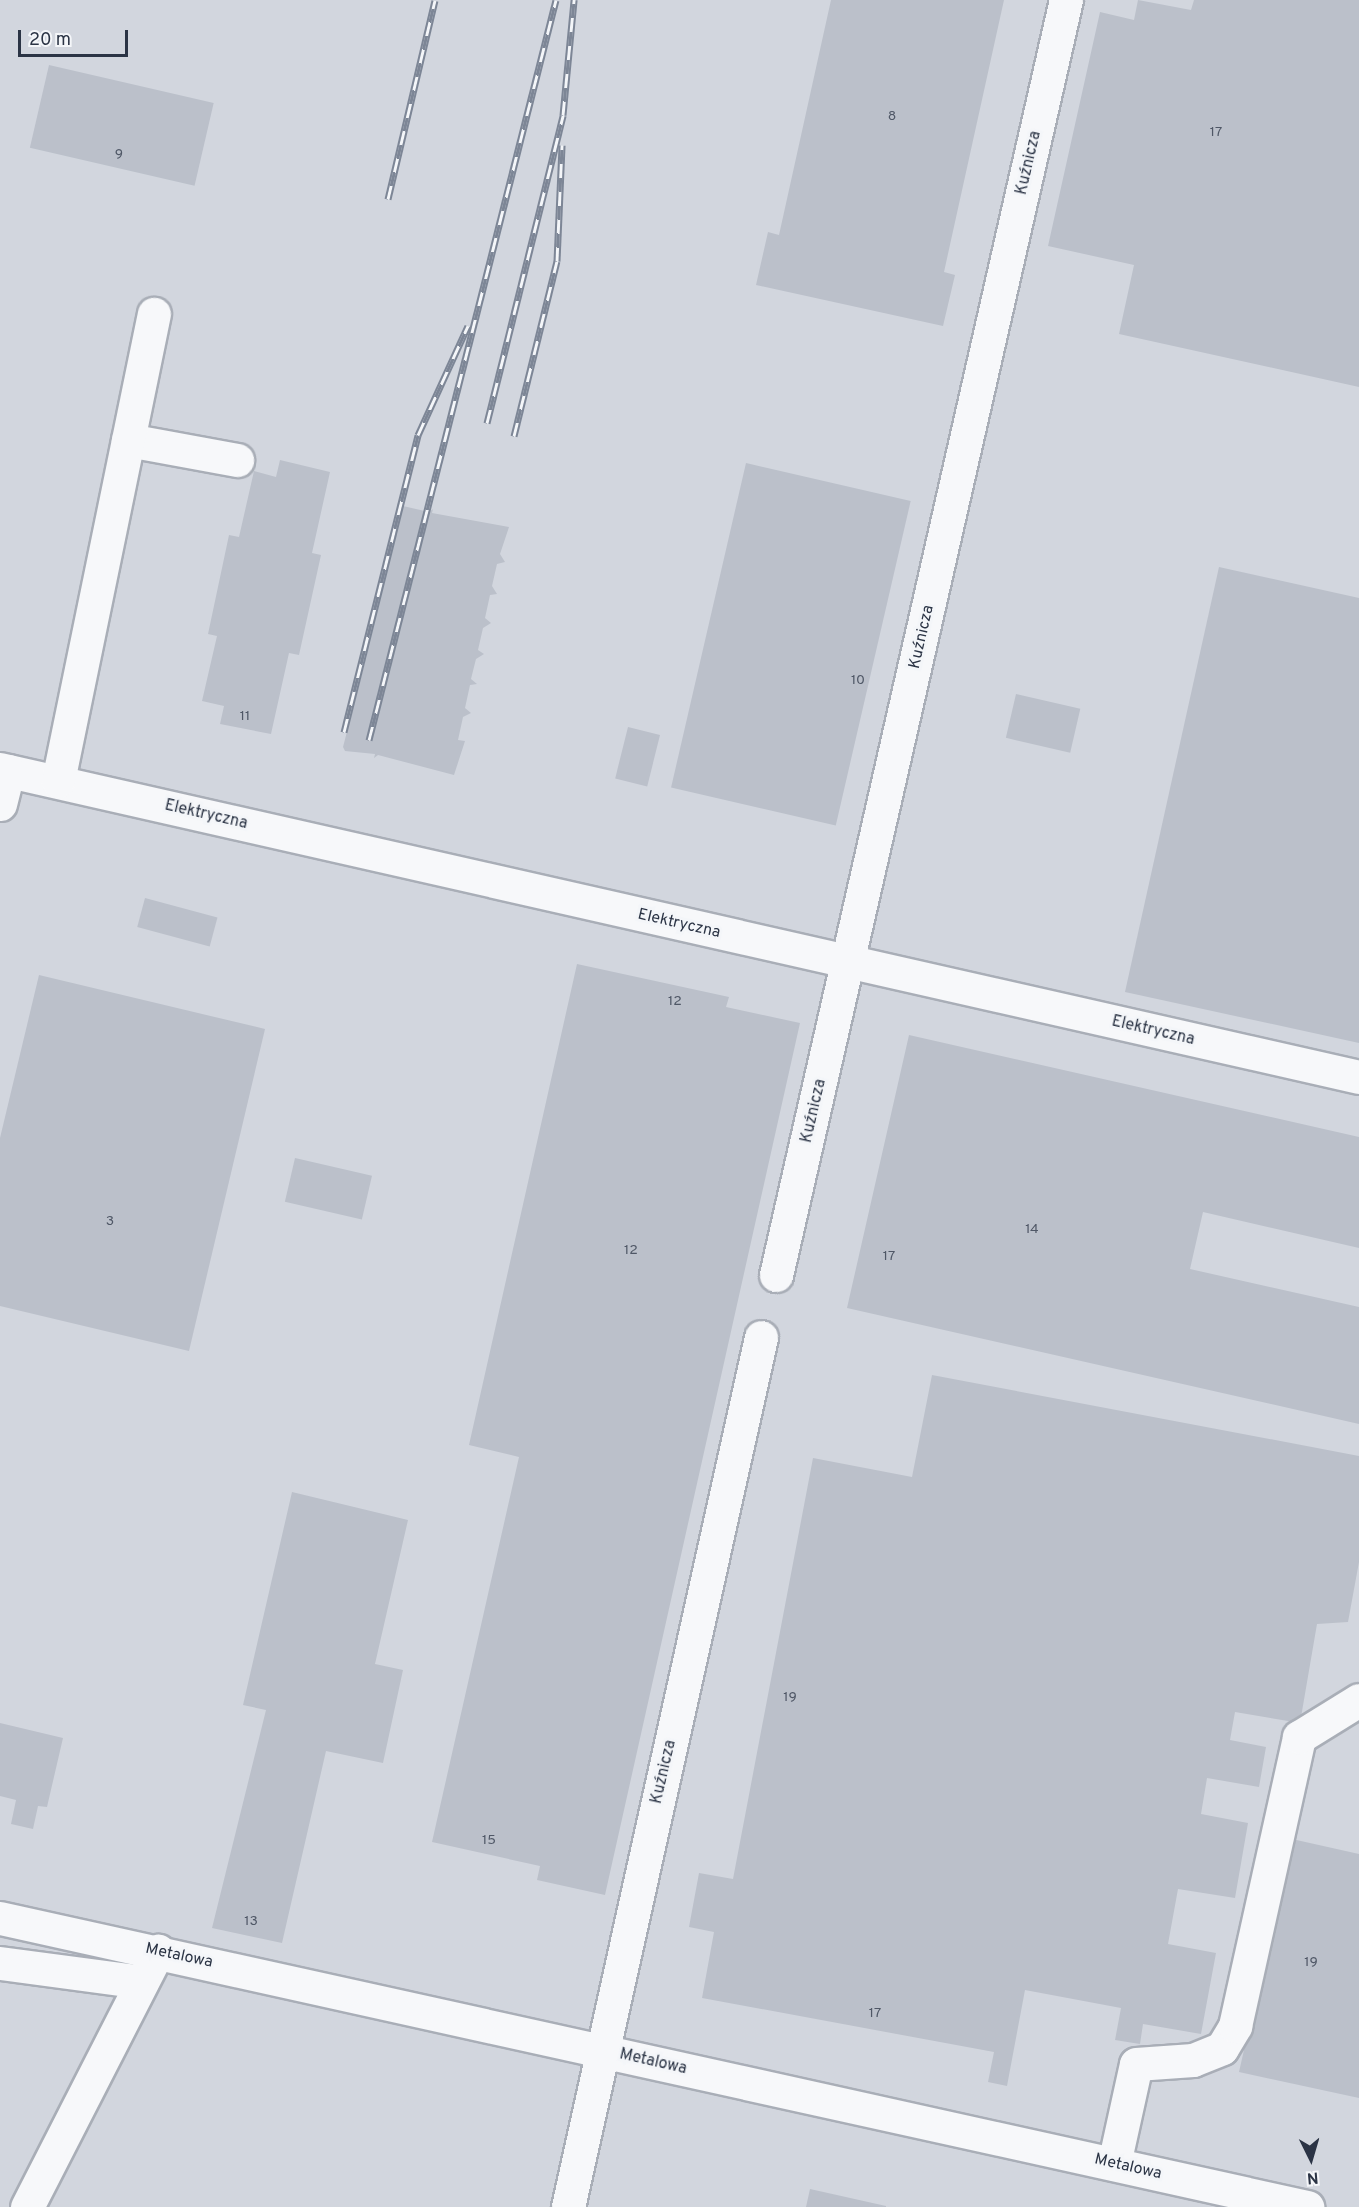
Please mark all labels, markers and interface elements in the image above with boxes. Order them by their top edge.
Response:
scale bar [21,18,130,56]
text: 20 m [29,29,71,52]
house number: 8 [888,109,896,125]
house number: 17 [1210,125,1222,141]
street label: Kuźnicza [1012,129,1046,197]
house number: 9 [115,147,123,163]
street label: Kuźnicza [905,603,939,671]
house number: 10 [851,673,865,689]
house number: 11 [240,709,250,725]
street label: Elektryczna [163,796,249,834]
street label: Elektryczna [636,905,722,943]
house number: 12 [668,994,682,1010]
street label: Elektryczna [1110,1012,1196,1050]
street label: Kuźnicza [797,1077,831,1145]
house number: 3 [106,1214,114,1230]
house number: 14 [1025,1222,1039,1238]
house number: 12 [624,1243,638,1259]
house number: 17 [883,1249,895,1265]
house number: 19 [783,1690,797,1706]
street label: Kuźnicza [647,1738,681,1806]
house number: 15 [482,1833,496,1849]
house number: 13 [244,1914,258,1930]
street label: Metalowa [144,1940,214,1972]
house number: 19 [1304,1955,1318,1971]
house number: 17 [869,2006,881,2022]
street label: Metalowa [618,2045,688,2079]
north arrow [1281,2129,1341,2189]
street label: Metalowa [1093,2150,1163,2184]
text: N [1306,2166,1319,2187]

